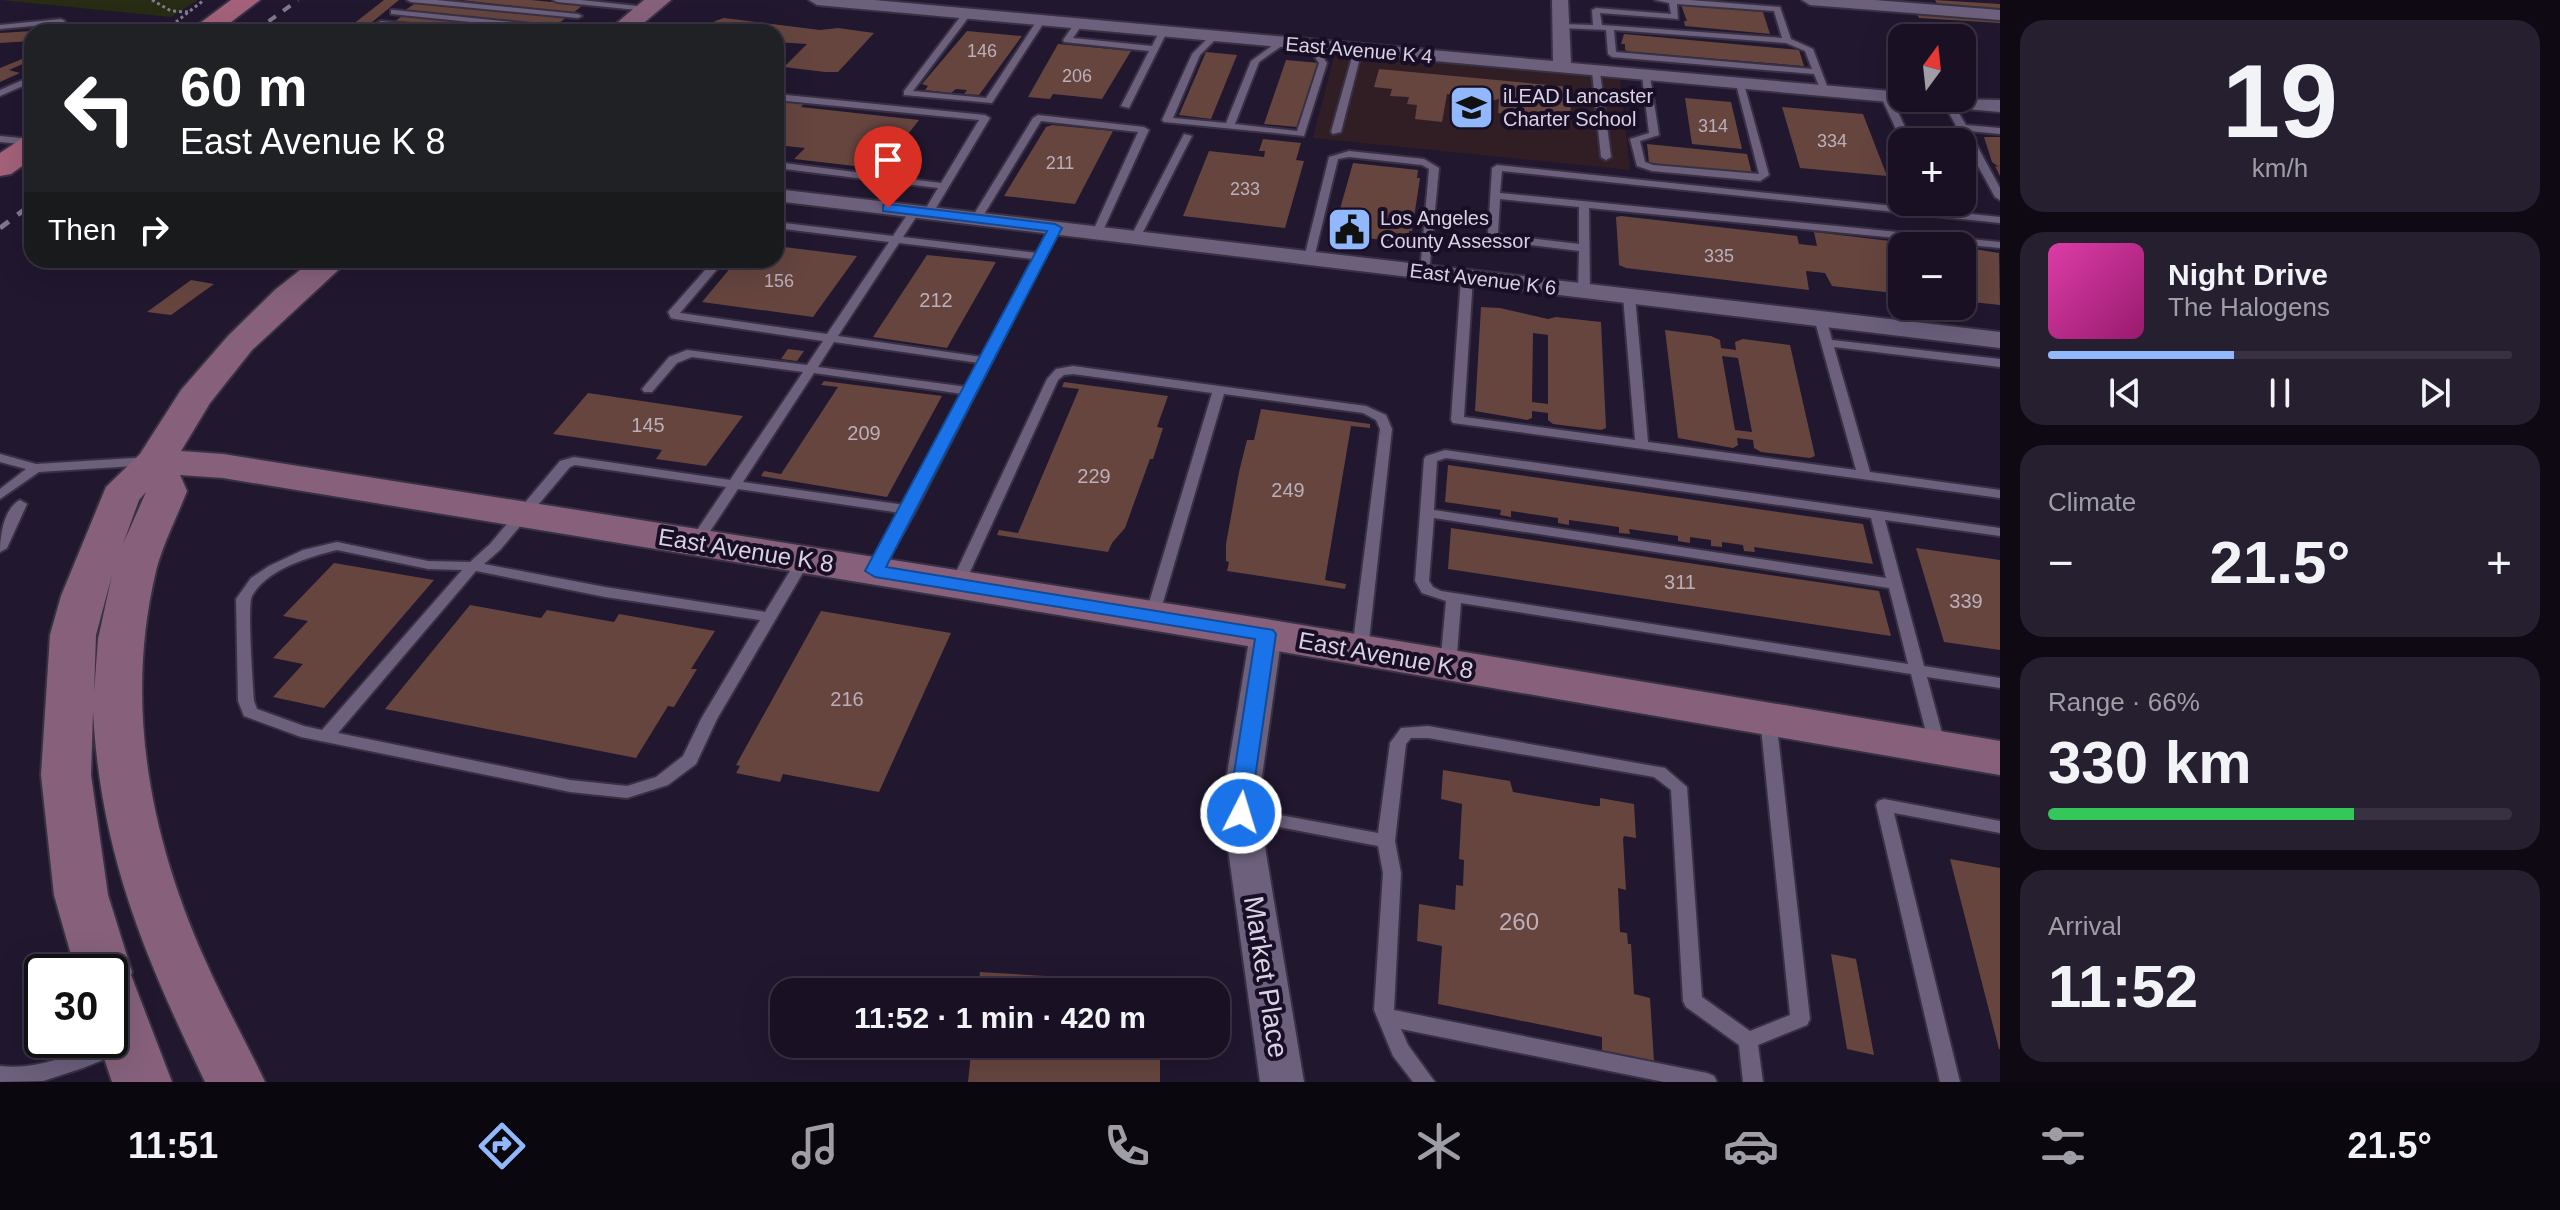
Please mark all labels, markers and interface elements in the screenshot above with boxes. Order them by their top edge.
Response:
north arrow [1888,24,1976,112]
map controls [1888,24,1976,320]
street label: East Avenue K 4 [1285,33,1433,67]
house number: 146 [967,41,997,61]
text: 19 [2222,43,2338,159]
text: 60 m [180,55,308,118]
icon: left [48,56,152,160]
house number: 206 [1062,66,1092,86]
school or university icon: iLEAD Lancaster Charter School [1448,84,1496,132]
place label: iLEAD Lancaster Charter School [1503,85,1653,130]
house number: 314 [1698,116,1728,136]
text: East Avenue K 8 [180,121,446,162]
pin [854,126,922,208]
button: + [1888,128,1976,216]
house number: 334 [1817,131,1847,151]
icon: arrive [866,138,910,182]
house number: 211 [1046,153,1074,173]
text: km/h [2252,153,2308,183]
house number: 233 [1230,179,1260,199]
public building icon: Los Angeles County Assessor [1325,206,1373,254]
place label: Los Angeles County Assessor [1380,207,1530,252]
icon: right [132,208,176,252]
text: Then [48,213,116,246]
button: − [1888,232,1976,320]
house number: 335 [1704,246,1734,266]
text: Night Drive [2168,258,2328,291]
street label: East Avenue K 6 [1408,259,1558,299]
house number: 156 [764,271,794,291]
house number: 212 [919,289,953,311]
text: The Halogens [2168,292,2330,322]
icon: previous [2103,371,2147,415]
icon: pause [2258,371,2302,415]
icon: next [2413,371,2457,415]
house number: 145 [631,414,665,436]
house number: 209 [847,422,881,444]
house number: 229 [1077,465,1111,487]
house number: 249 [1271,479,1305,501]
text: Climate [2048,487,2136,517]
street label: East Avenue K 8 [656,523,836,577]
text: 21.5° [2210,529,2350,596]
text: − [2048,538,2074,587]
text: + [2486,538,2512,587]
house number: 311 [1664,571,1696,593]
house number: 339 [1949,590,1983,612]
street label: East Avenue K 8 [1296,626,1476,684]
text: Range · 66% [2048,687,2200,717]
house number: 216 [830,688,864,710]
text: 330 km [2048,729,2252,796]
position arrow [1199,771,1283,855]
street label: Market Place [1238,894,1294,1060]
house number: 260 [1499,908,1539,935]
text: Arrival [2048,911,2122,941]
text: 11:52 [2048,953,2198,1020]
speed limit sign: 30 [24,954,128,1058]
text: 11:52 · 1 min · 420 m [854,1001,1146,1034]
icon: directions [474,1118,530,1174]
icon: music [787,1118,843,1174]
icon: phone [1099,1118,1155,1174]
icon: climate [1411,1118,1467,1174]
icon: car [1723,1118,1779,1174]
icon: filters [2035,1118,2091,1174]
text: 11:51 [128,1125,218,1166]
text: 21.5° [2347,1125,2432,1166]

